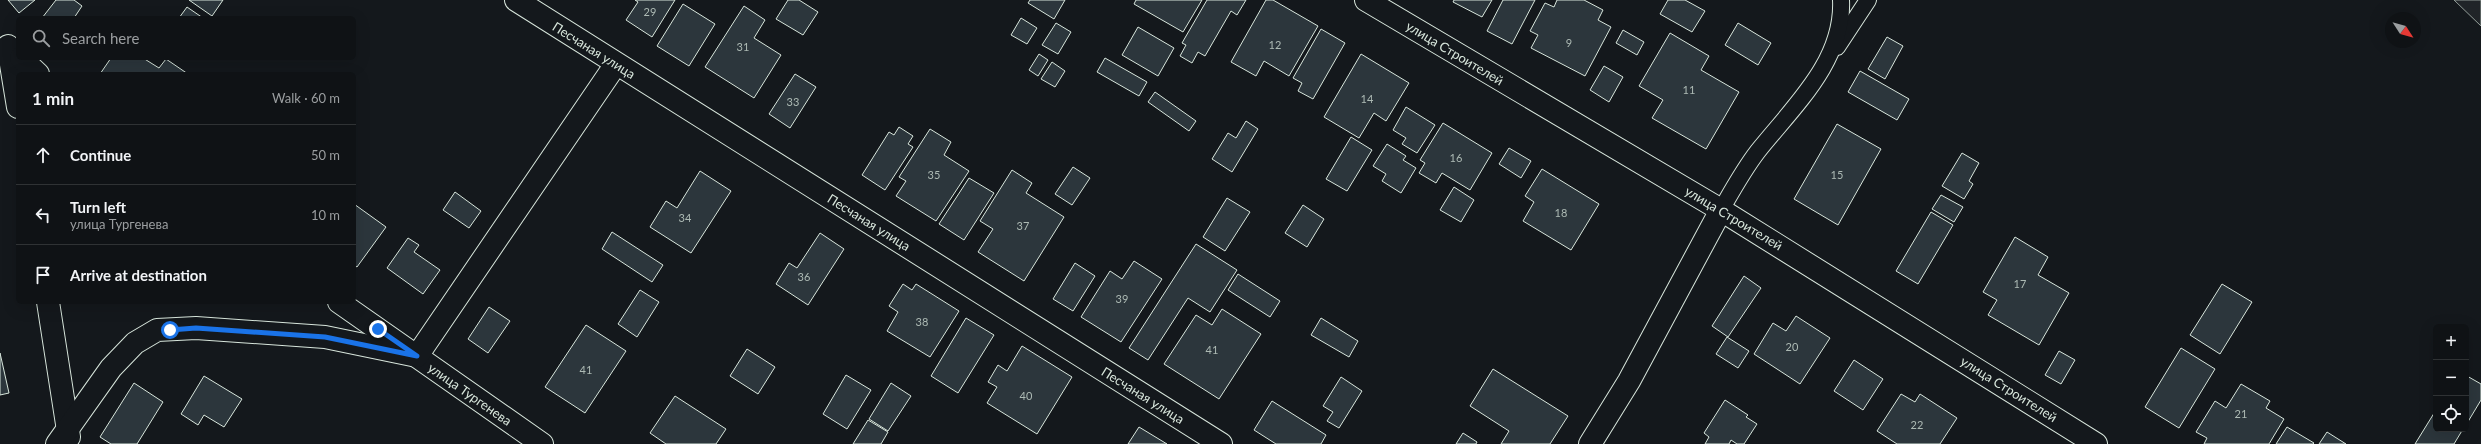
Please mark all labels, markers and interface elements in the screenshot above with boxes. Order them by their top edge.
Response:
house number: 29 [644,5,656,18]
north arrow [2385,12,2421,48]
search box [16,16,356,60]
street label: Песчаная улица [550,18,638,82]
street label: улица Строителей [1403,18,1507,88]
icon: search [30,27,52,49]
text: Search here [62,29,139,47]
house number: 9 [1566,36,1572,49]
house number: 12 [1269,38,1281,51]
house number: 31 [737,40,749,53]
house number: 11 [1683,83,1695,96]
text: 1 min [32,88,74,109]
text: Walk · 60 m [272,90,340,106]
house number: 14 [1361,92,1374,105]
house number: 33 [787,95,799,108]
icon: ahead [32,144,54,166]
text: Continue [70,146,131,164]
text: 50 m [311,147,340,163]
house number: 16 [1450,151,1462,164]
house number: 35 [928,168,940,181]
house number: 15 [1831,168,1843,181]
street label: улица Строителей [1682,183,1786,253]
street label: Песчаная улица [825,190,913,254]
text: Turn left [70,198,126,216]
icon: left [32,204,54,226]
house number: 18 [1555,206,1567,219]
text: 10 m [311,207,340,223]
house number: 34 [679,211,692,224]
text: улица Тургенева [70,216,168,232]
house number: 37 [1017,219,1029,232]
icon: arrive [32,264,54,286]
text: Arrive at destination [70,266,207,284]
house number: 36 [798,270,810,283]
house number: 17 [2014,277,2026,290]
house number: 39 [1116,292,1128,305]
house number: 38 [916,315,928,328]
route end [369,320,387,338]
route start [161,321,179,339]
map controls [2433,324,2469,432]
button: + [2433,324,2469,360]
house number: 20 [1786,340,1799,353]
house number: 41 [1206,343,1218,356]
street label: улица Строителей [1958,353,2060,425]
street label: улица Тургенева [425,359,515,429]
button: − [2433,360,2469,396]
house number: 41 [580,363,592,376]
street label: Песчаная улица [1099,363,1187,427]
house number: 40 [1020,389,1033,402]
button: locate [2433,396,2469,432]
house number: 21 [2235,407,2247,420]
house number: 22 [1911,418,1923,431]

